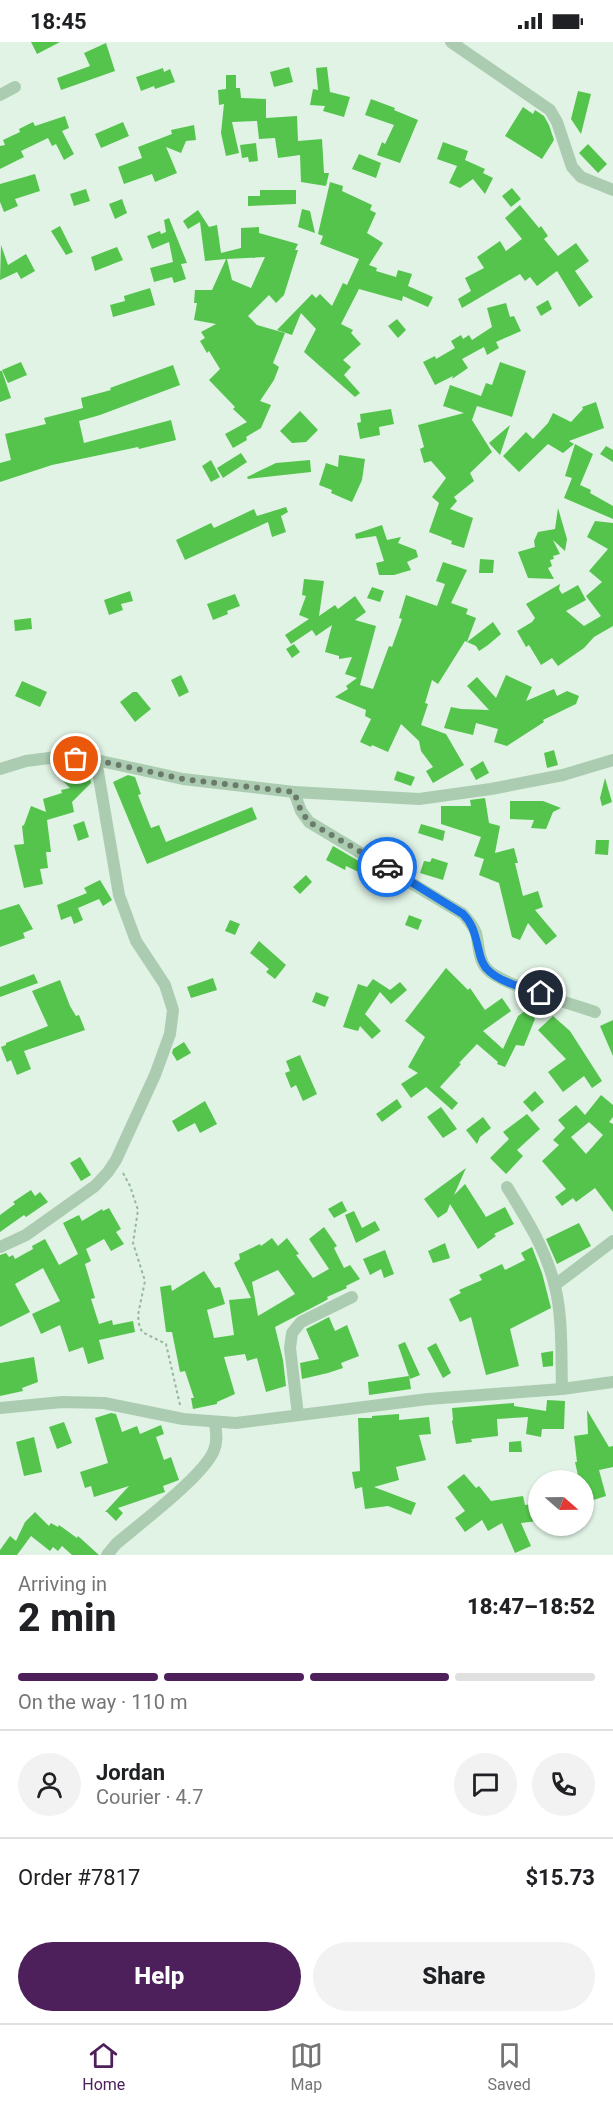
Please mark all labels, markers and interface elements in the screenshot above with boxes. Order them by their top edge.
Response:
text: 18:45 [30,9,87,34]
pin [50,733,101,784]
icon: bag [59,742,92,775]
courier [357,837,417,897]
icon: car [371,851,404,884]
pin [515,967,566,1018]
icon: home [524,976,557,1009]
north arrow [528,1470,594,1536]
map controls [528,1470,594,1536]
text: Arriving in [18,1572,107,1596]
text: 18:47–18:52 [467,1594,595,1619]
text: 2 min [18,1595,116,1641]
text: On the way · 110 m [18,1690,187,1714]
button: person [18,1753,81,1816]
button: chat [454,1753,517,1816]
button: phone [532,1753,595,1816]
text: Jordan [96,1760,165,1785]
text: Courier · 4.7 [96,1785,203,1809]
text: Order #7817 [18,1865,140,1890]
text: $15.73 [526,1865,595,1890]
button: Help [18,1942,301,2011]
button: Share [313,1942,595,2011]
tab: Home [82,2039,125,2094]
tab: Map [290,2039,323,2094]
tab: Saved [487,2039,531,2094]

